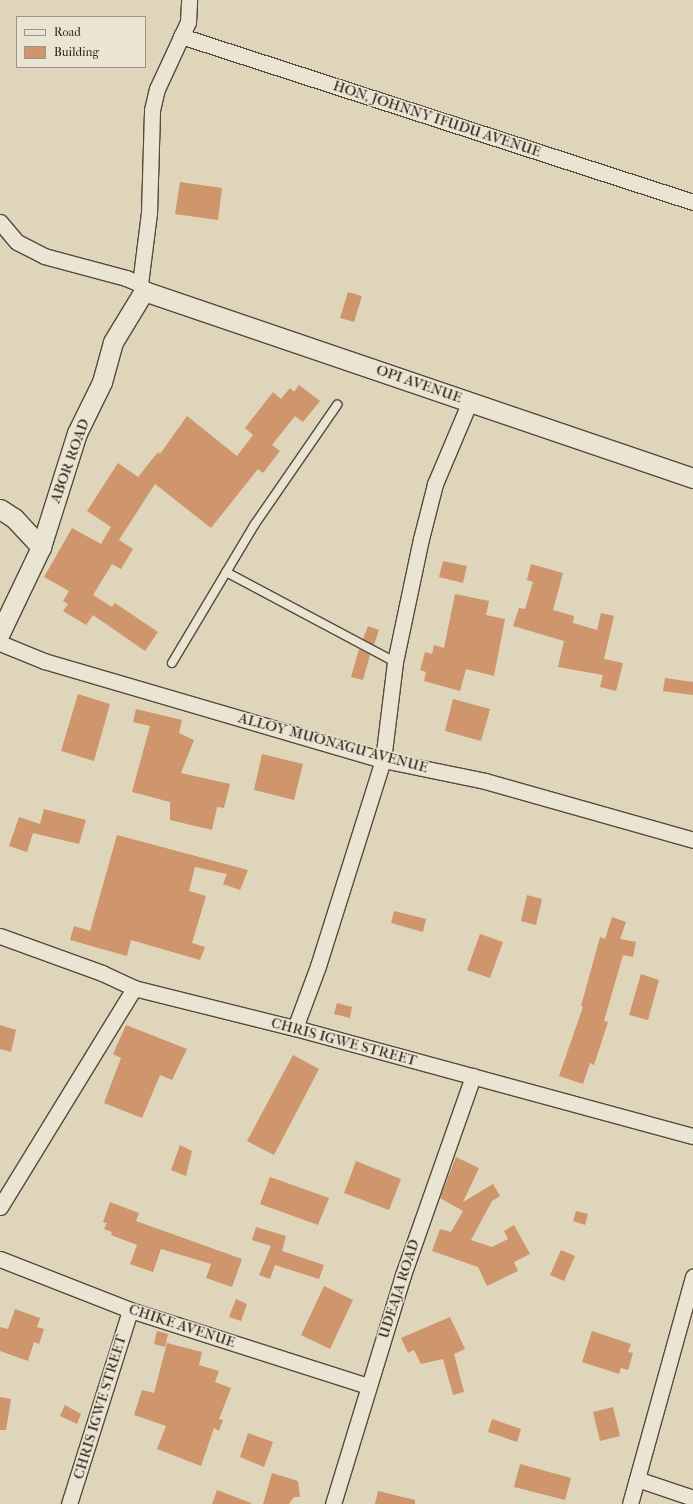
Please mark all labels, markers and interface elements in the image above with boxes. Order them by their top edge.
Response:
legend [16,16,146,68]
text: Road [54,25,81,39]
text: Building [54,45,99,59]
street label: HON, JOHNNY IFUDU AVENUE [331,77,543,161]
street label: OPI AVENUE [374,361,464,407]
street label: ABOR ROAD [46,416,94,506]
street label: ALLOY MUONAGU AVENUE [236,709,430,777]
street label: CHRIS IGWE STREET [269,1014,419,1070]
street label: UDEAJA ROAD [375,1237,423,1341]
street label: CHIKE AVENUE [126,1300,238,1352]
street label: CHRIS IGWE STREET [69,1333,131,1481]

